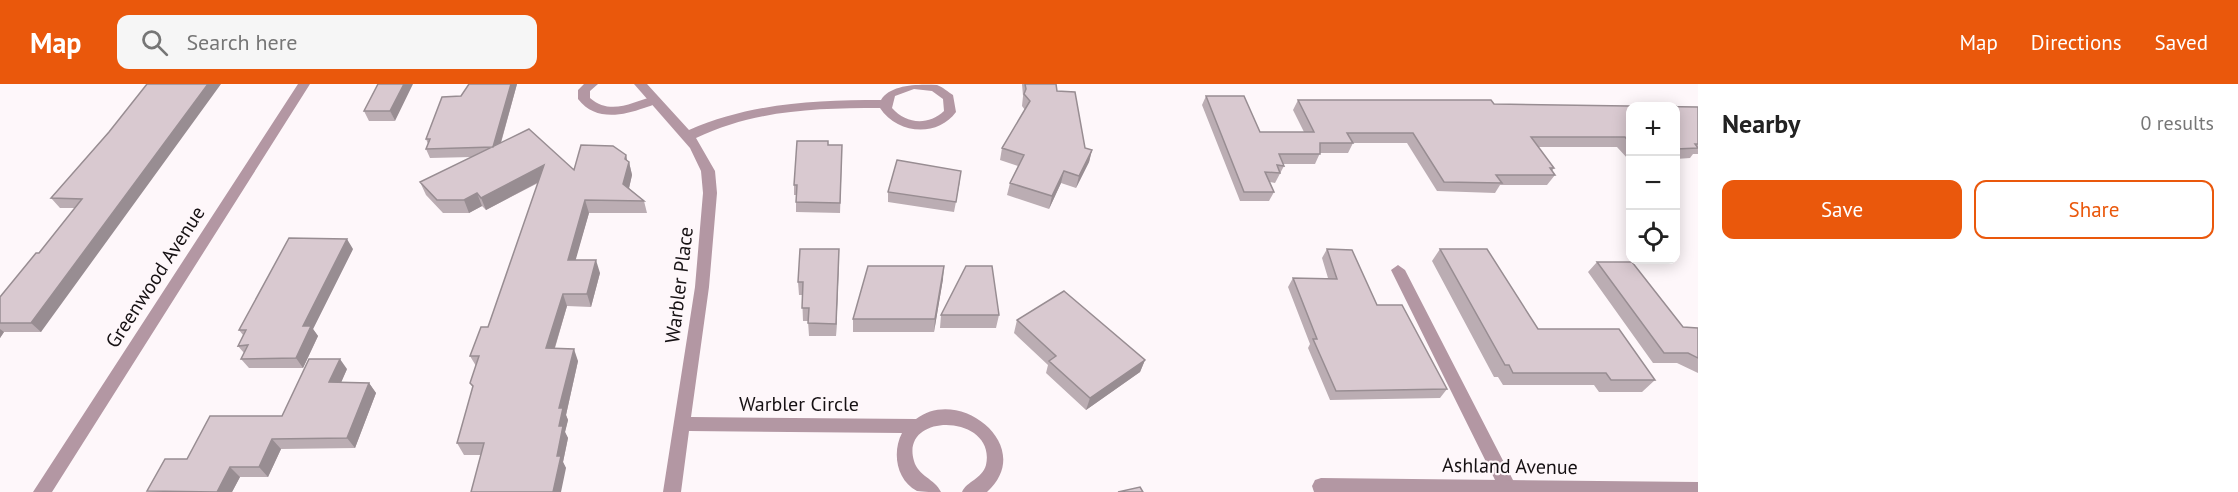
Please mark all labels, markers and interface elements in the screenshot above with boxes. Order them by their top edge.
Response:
search box [117,15,537,69]
text: Map [30,24,81,61]
icon: search [138,26,171,59]
text: Search here [186,28,297,56]
text: Map [1959,29,1998,56]
text: Directions [2031,29,2122,56]
text: Saved [2155,29,2208,56]
map controls [1626,102,1680,264]
button: + [1626,102,1680,156]
text: Nearby [1722,107,1800,140]
text: 0 results [2141,110,2214,136]
button: − [1626,156,1680,210]
button: Save [1722,180,1962,239]
button: Share [1974,180,2214,239]
street label: Greenwood Avenue [99,201,211,353]
button: locate [1626,210,1680,264]
street label: Warbler Place [659,225,699,345]
street label: Warbler Circle [739,391,859,417]
street label: Ashland Avenue [1442,452,1578,480]

